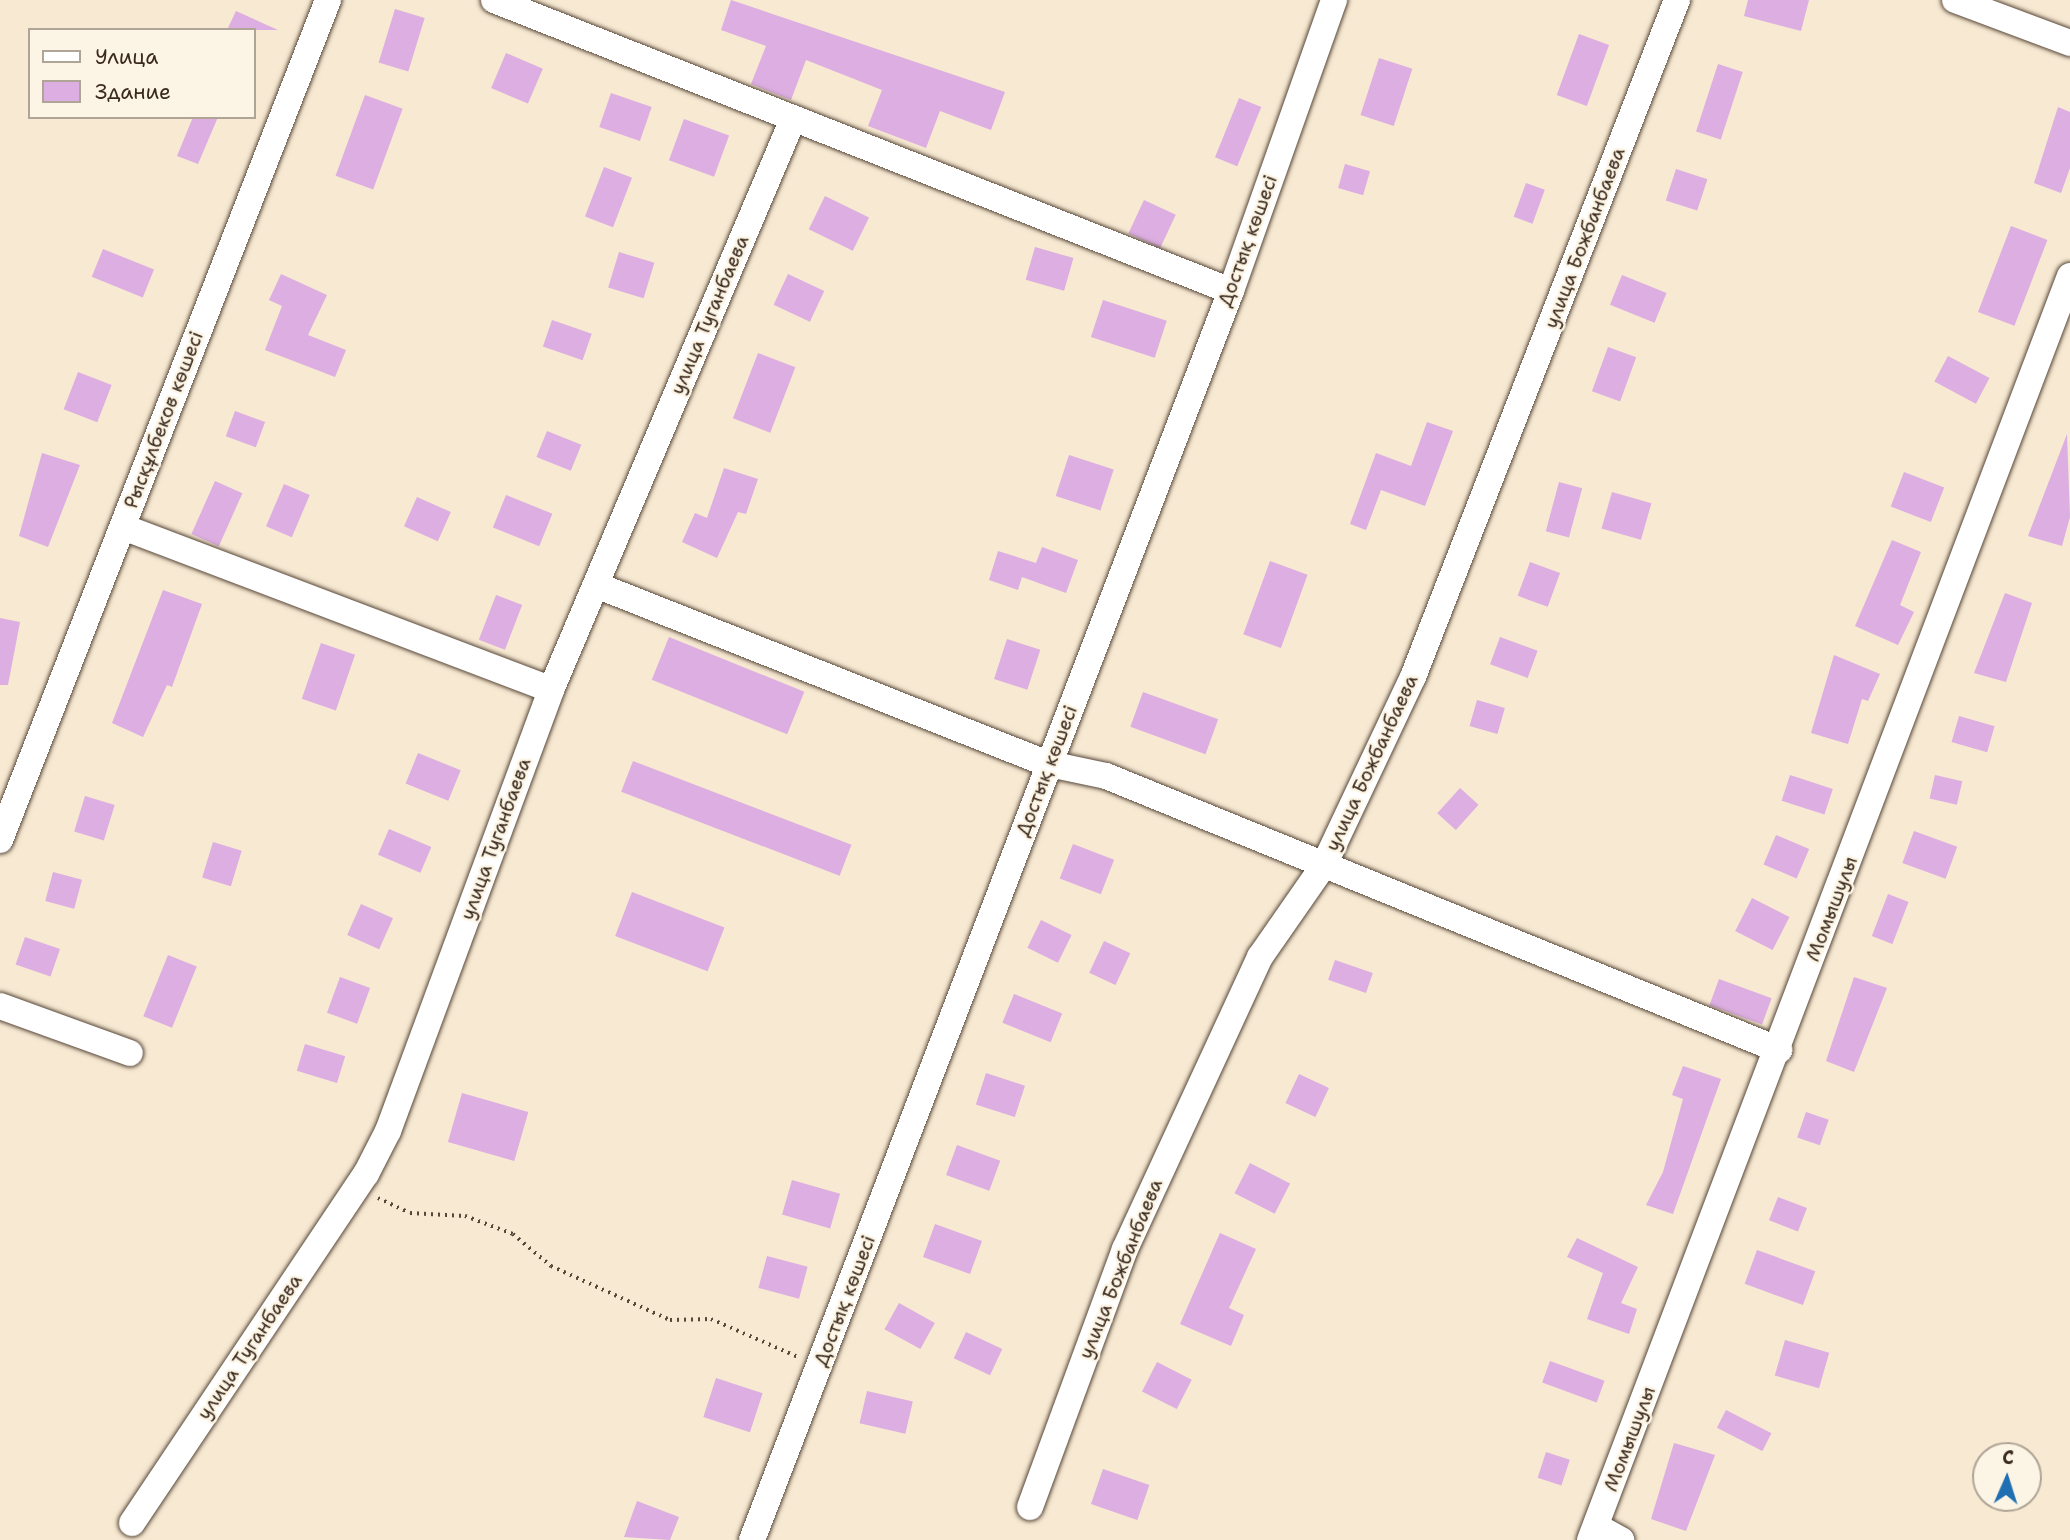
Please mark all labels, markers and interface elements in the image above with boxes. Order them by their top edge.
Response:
legend [28,28,256,119]
text: Улица [95,43,158,71]
text: Здание [95,78,171,106]
street label: улица Божбанбаева [1540,144,1630,332]
street label: Достық көшесі [1214,172,1282,310]
street label: улица Туганбаева [666,232,754,398]
street label: Рысқұлбеков көшесі [120,328,208,512]
street label: улица Божбанбаева [1321,671,1423,855]
street label: Достық көшесі [1012,702,1082,840]
street label: улица Туганбаева [456,755,536,923]
street label: Момышулы [1802,853,1862,965]
street label: улица Божбанбаева [1074,1176,1168,1362]
street label: Достық көшесі [810,1232,880,1370]
street label: улица Туганбаева [193,1270,307,1424]
street label: Момышулы [1600,1383,1660,1495]
north arrow [1972,1442,2042,1512]
text: С [2002,1445,2014,1470]

